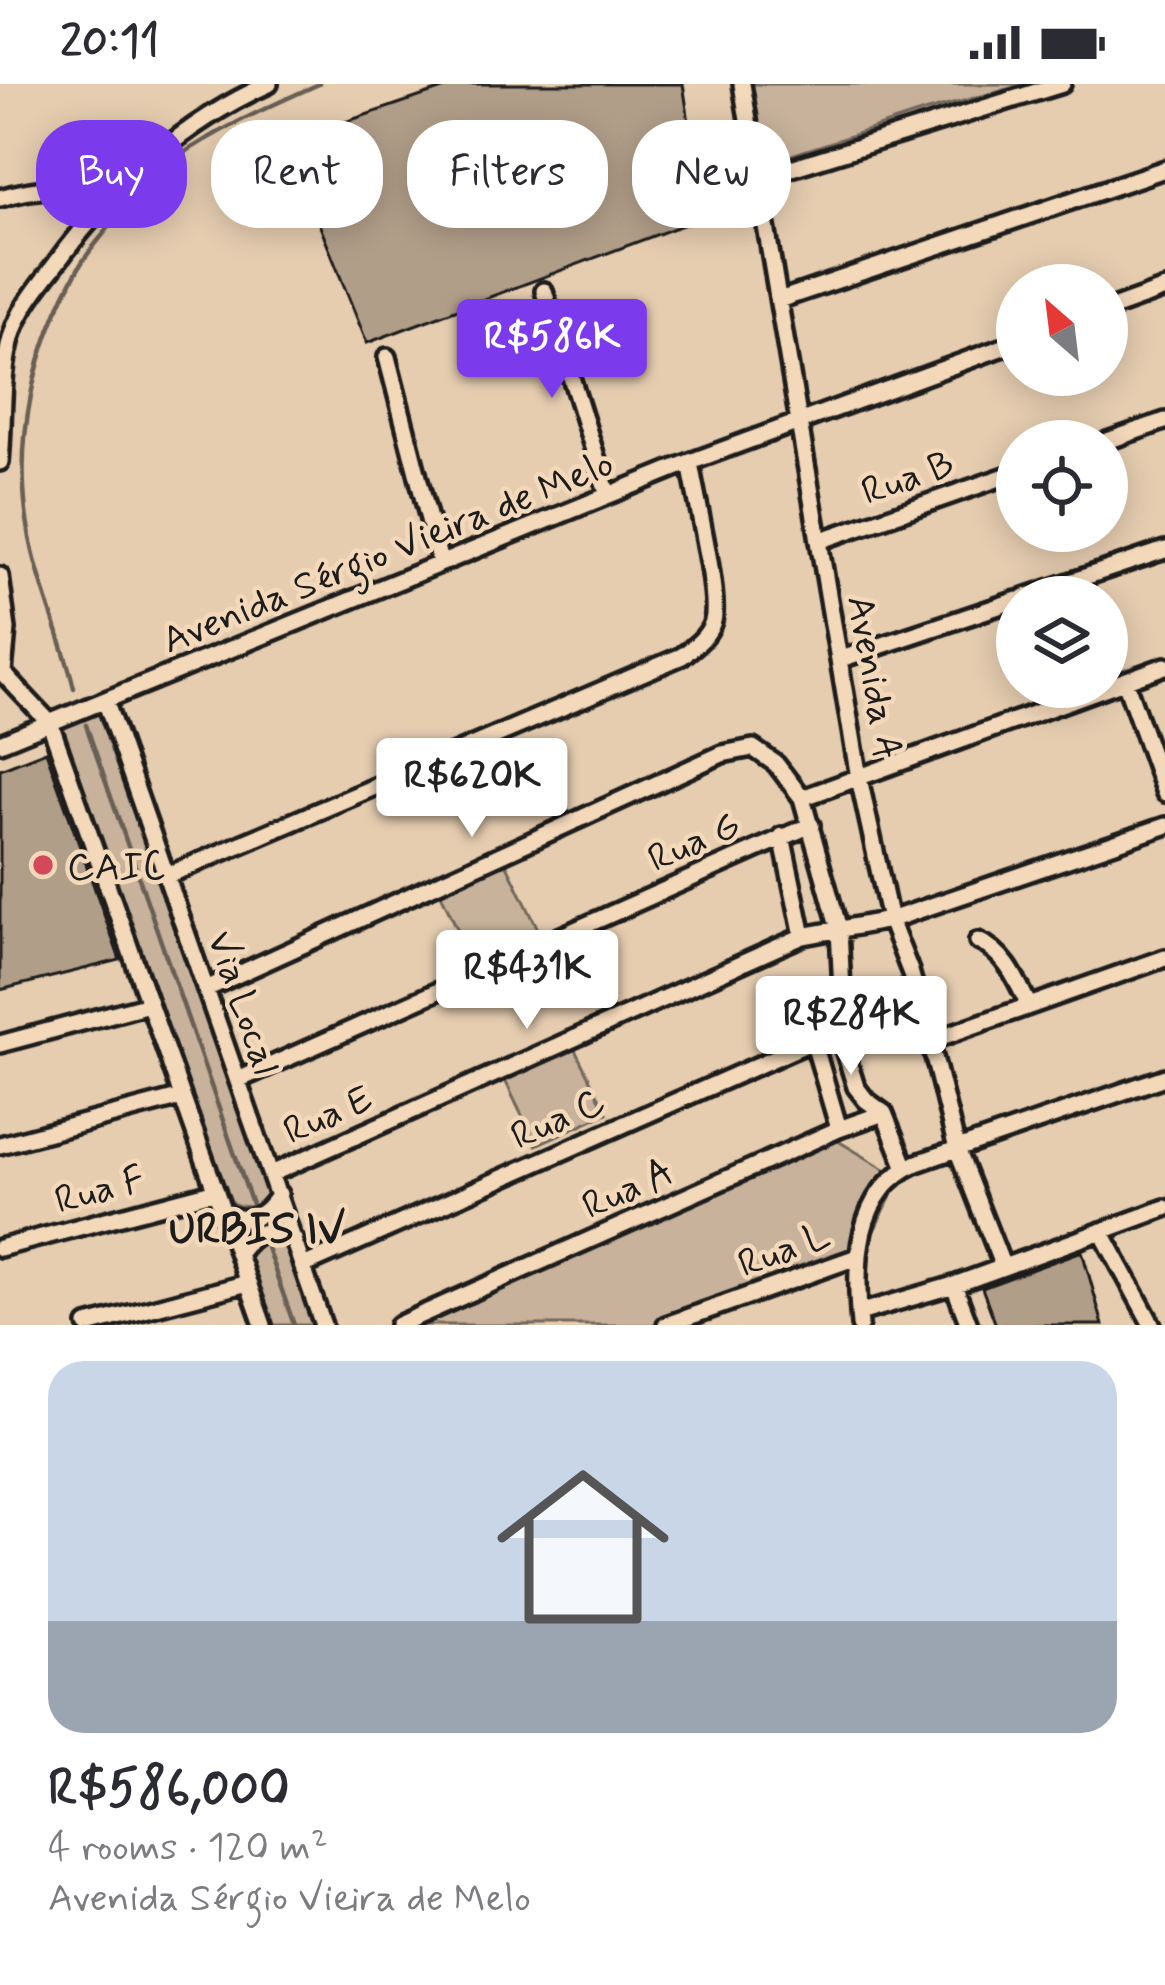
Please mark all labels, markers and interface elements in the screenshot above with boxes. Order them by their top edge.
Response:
text: 20:11 [60,13,159,72]
chip: Buy [36,120,187,228]
chip: Rent [211,120,383,228]
chip: Filters [407,120,608,228]
chip: New [632,120,791,228]
north arrow [996,264,1128,396]
map controls [996,264,1128,708]
pin: R$586K [454,299,650,401]
text: R$586K [484,312,620,363]
button: locate [996,420,1128,552]
street label: Avenida Sérgio Vieira de Melo [155,439,623,670]
street label: Rua B [855,440,961,519]
button: layers [996,576,1128,708]
street label: Avenida A [833,591,912,764]
pin: R$620K [374,738,570,840]
text: R$620K [403,751,541,802]
street label: Rua G [640,800,748,886]
place label: CAIC [67,843,166,894]
marker: CAIC [30,852,56,878]
street label: Via Local [193,925,290,1082]
pin: R$431K [429,930,625,1032]
text: R$431K [463,943,591,994]
pin: R$284K [753,976,949,1078]
text: R$284K [783,989,919,1040]
street label: Rua E [276,1074,381,1158]
street label: Rua C [503,1077,613,1163]
street label: Rua A [575,1148,682,1233]
street label: Rua F [50,1155,150,1228]
district label: URBIS IV [169,1204,345,1259]
street label: Rua L [731,1211,837,1291]
icon: home [475,1439,691,1655]
text: R$586,000 [48,1757,290,1823]
text: 4 rooms · 120 m² [48,1823,328,1874]
text: Avenida Sérgio Vieira de Melo [48,1874,531,1925]

